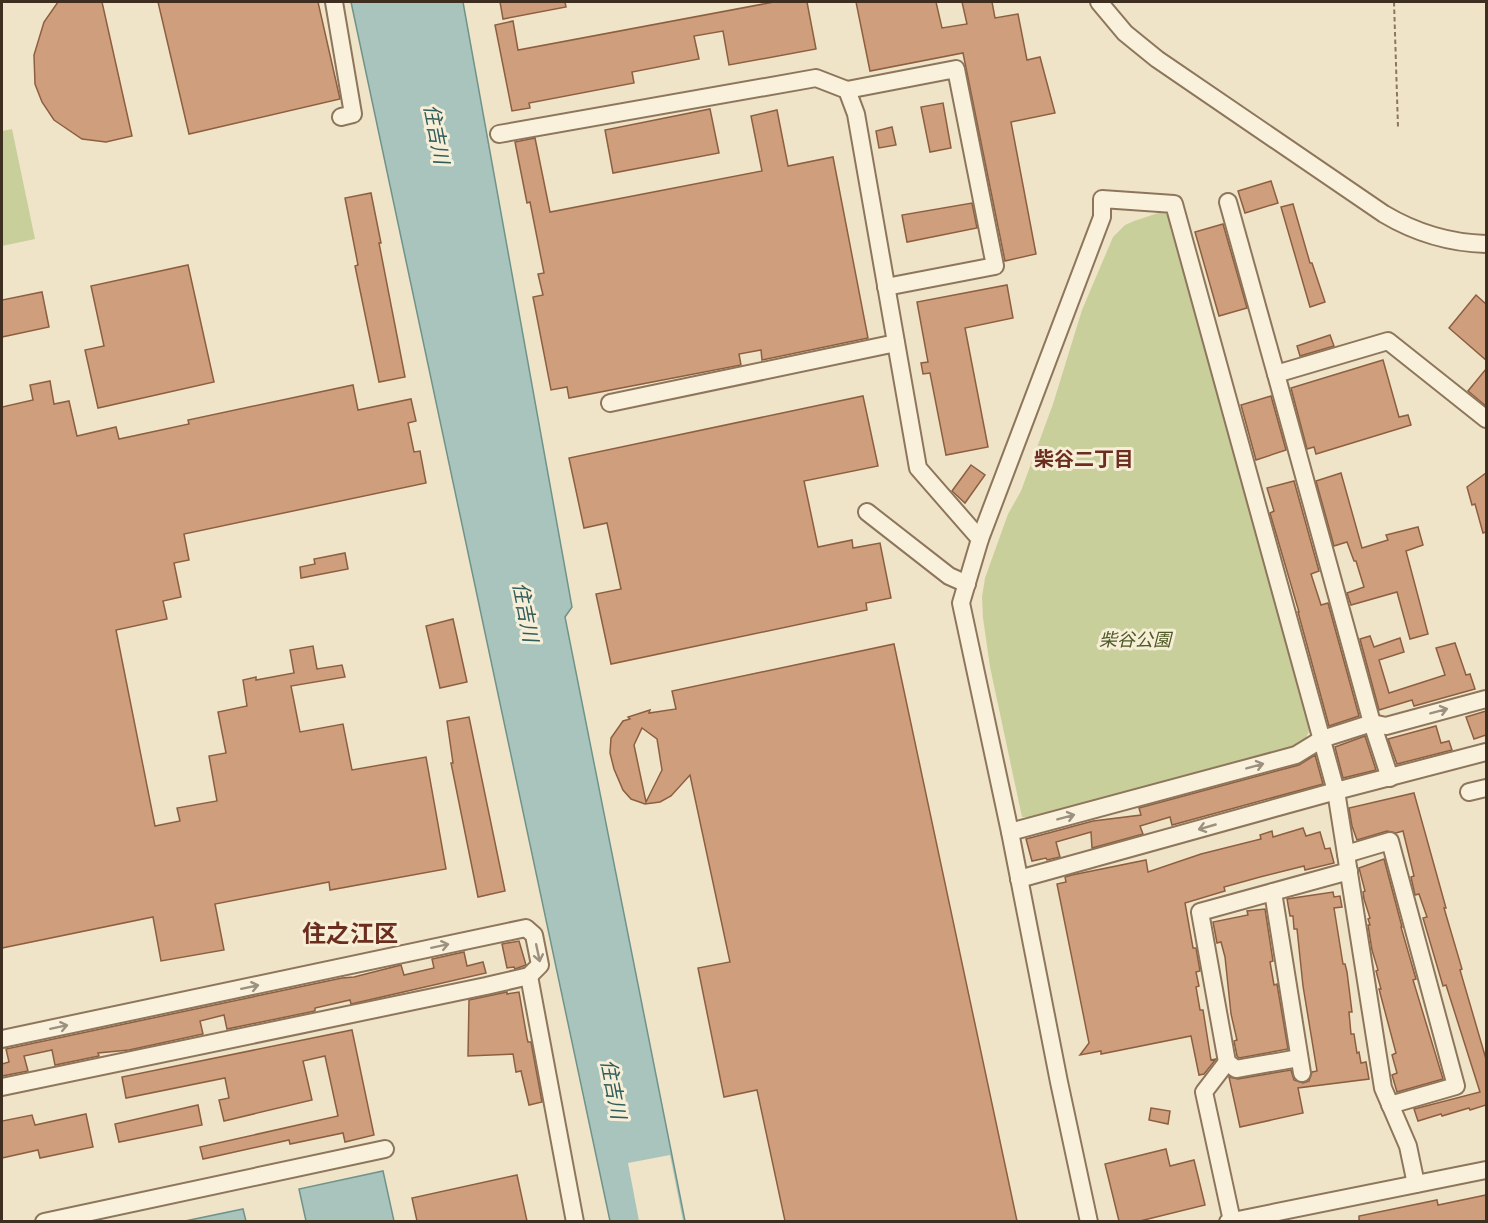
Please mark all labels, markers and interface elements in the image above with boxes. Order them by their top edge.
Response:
water label: 住吉川 [418,102,456,168]
district label: 柴谷二丁目 [1034,445,1134,472]
water label: 住吉川 [507,580,545,646]
park label: 柴谷公園 [1099,627,1174,651]
one-way arrow [1430,705,1449,717]
one-way arrow [1245,759,1264,771]
one-way arrow [1057,811,1076,822]
one-way arrow [1198,822,1217,833]
district label: 住之江区 [302,917,398,949]
one-way arrow [431,940,450,952]
one-way arrow [532,943,544,962]
one-way arrow [240,980,259,992]
one-way arrow [48,1021,68,1032]
water label: 住吉川 [595,1057,633,1123]

